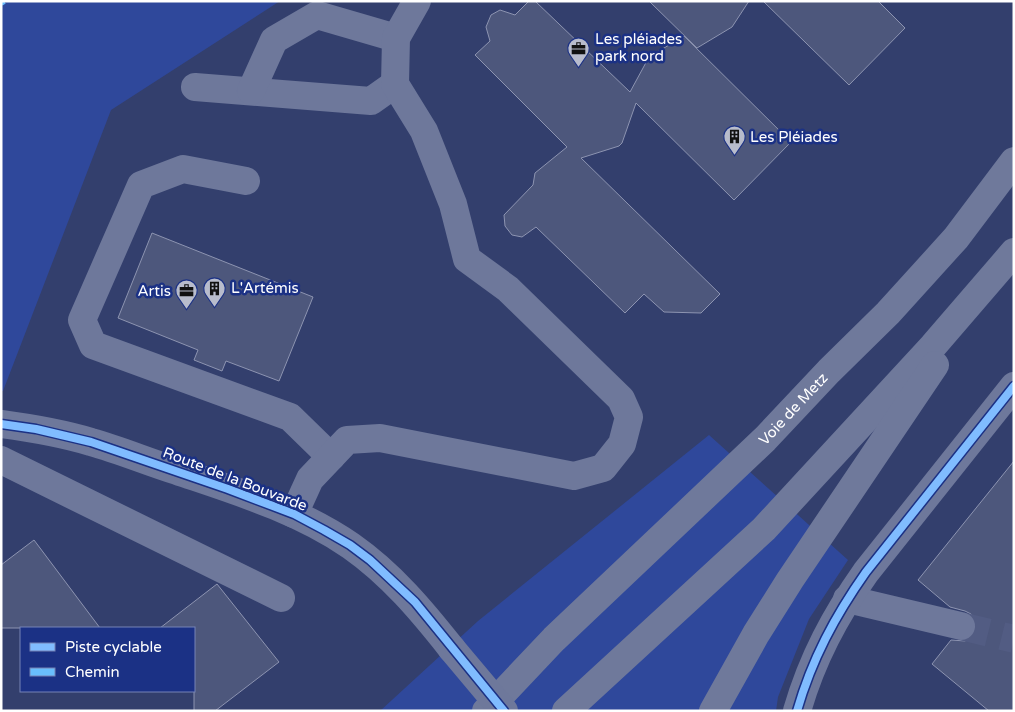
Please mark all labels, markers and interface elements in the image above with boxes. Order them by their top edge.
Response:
place label: Les pléiades park nord [595,30,682,65]
office icon: Les pléiades park nord [567,36,591,67]
building icon: Les Pléiades [722,125,746,156]
place label: Les Pléiades [750,128,838,146]
building icon: L'Artémis [203,276,227,307]
office icon: Artis [175,279,199,310]
place label: L'Artémis [231,279,299,297]
place label: Artis [137,282,171,300]
street label: Voie de Metz [755,369,832,449]
street label: Route de la Bouvarde [160,443,310,515]
legend [20,627,195,692]
text: Piste cyclable [65,638,162,656]
text: Chemin [65,663,120,681]

